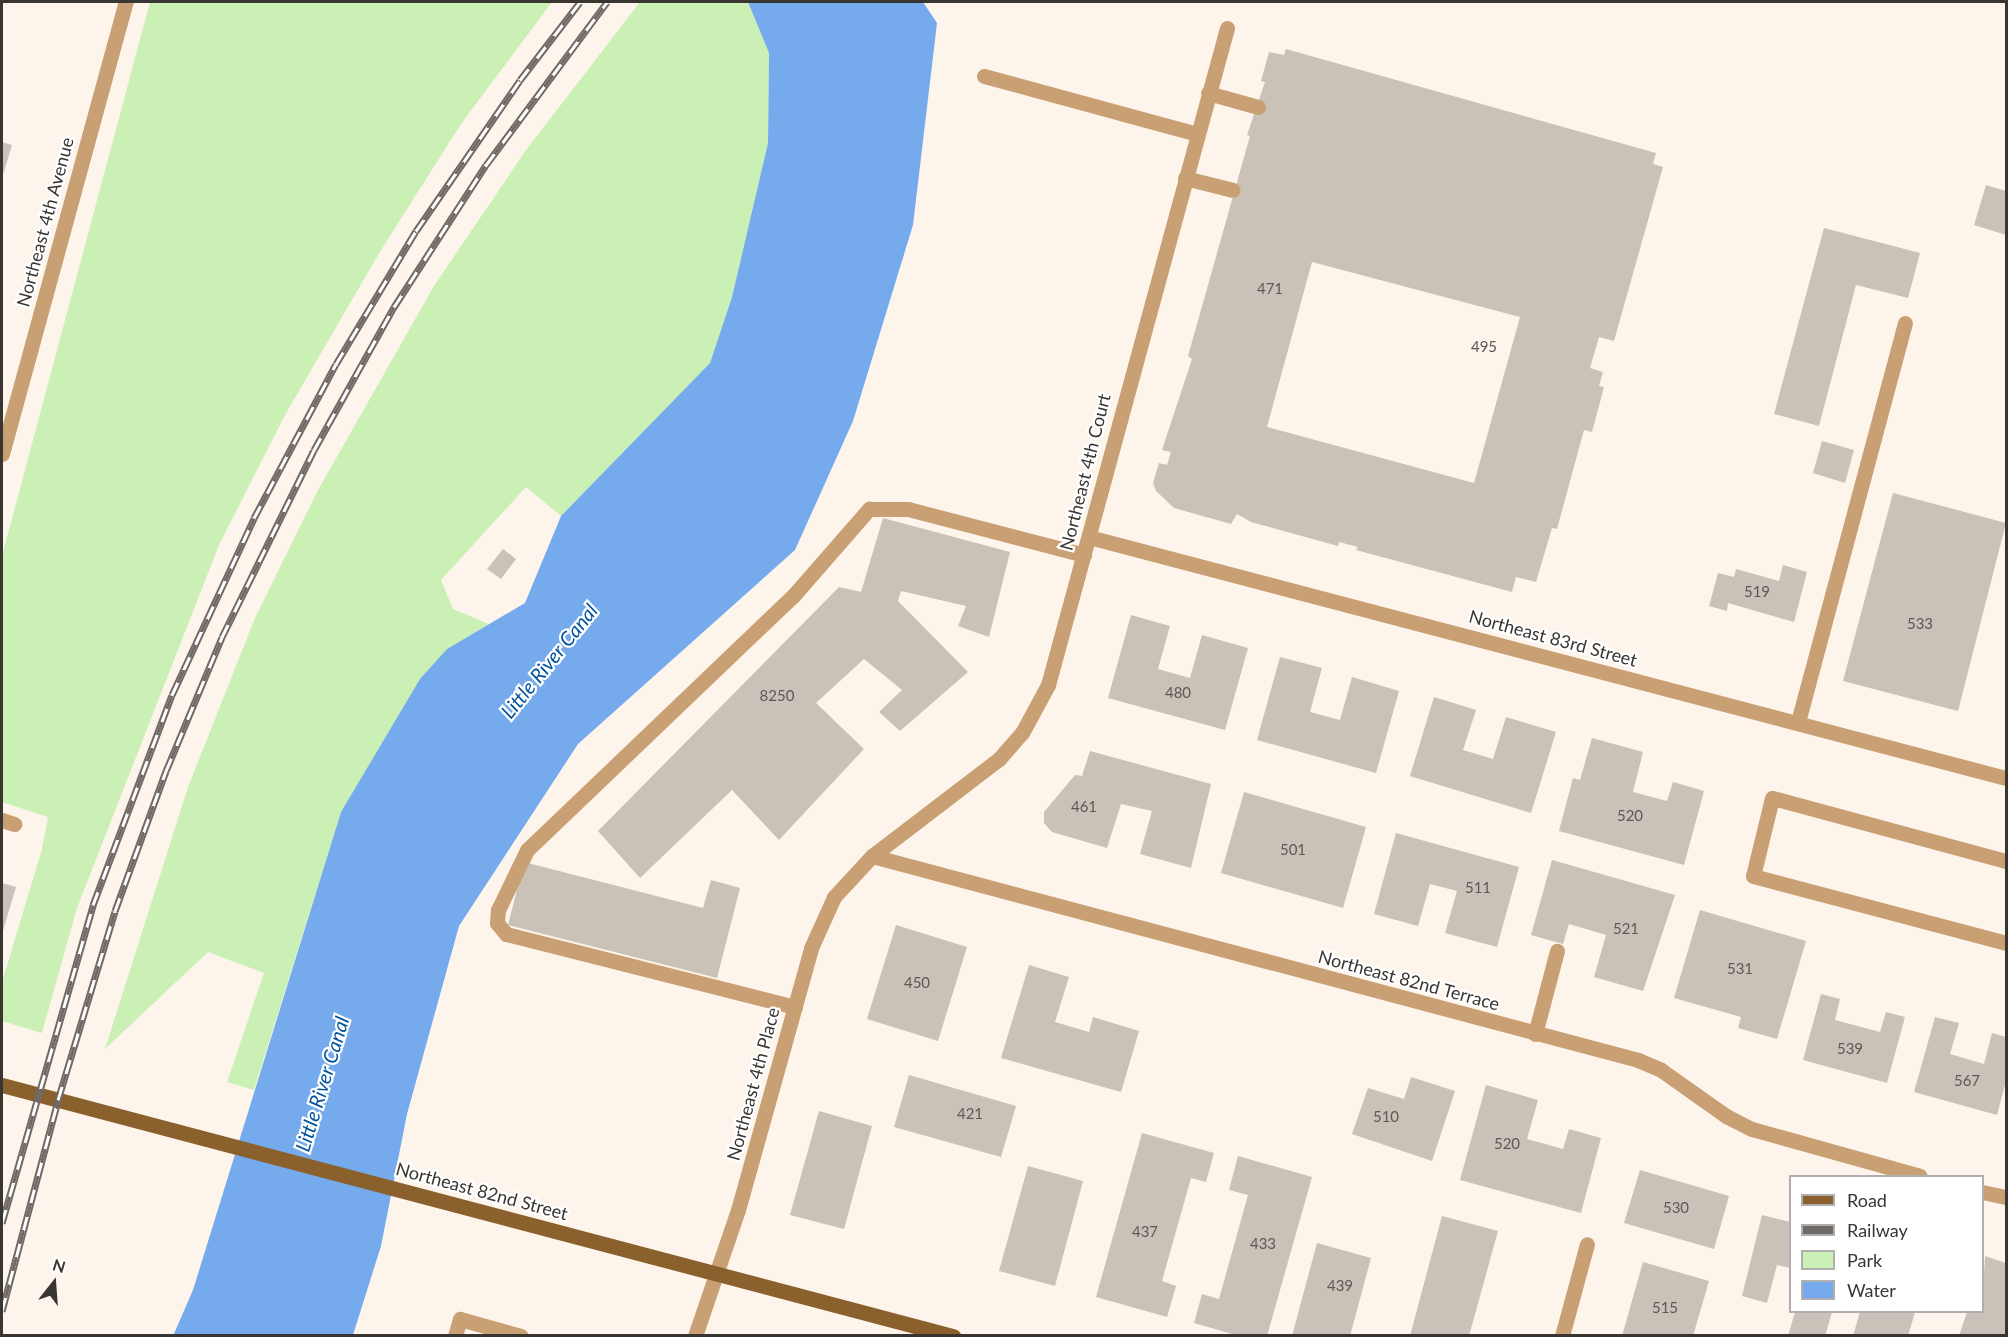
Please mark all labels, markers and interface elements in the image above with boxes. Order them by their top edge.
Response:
street label: Northeast 4th Avenue [12,135,78,309]
house number: 471 [1257,280,1283,298]
house number: 495 [1471,338,1497,356]
street label: Northeast 4th Court [1055,391,1115,553]
house number: 519 [1744,583,1770,601]
water label: Little River Canal [496,599,602,723]
street label: Northeast 83rd Street [1467,605,1639,671]
house number: 533 [1907,615,1933,633]
house number: 480 [1165,684,1191,702]
house number: 8250 [760,687,794,705]
house number: 461 [1071,798,1097,816]
house number: 520 [1617,807,1643,825]
house number: 501 [1280,841,1306,859]
house number: 511 [1465,879,1491,897]
house number: 521 [1613,920,1639,938]
street label: Northeast 82nd Terrace [1316,945,1502,1015]
house number: 531 [1727,960,1753,978]
house number: 450 [904,974,930,992]
street label: Northeast 4th Place [722,1005,784,1163]
water label: Little River Canal [290,1013,354,1155]
house number: 539 [1837,1040,1863,1058]
house number: 567 [1954,1072,1980,1090]
house number: 421 [957,1105,983,1123]
house number: 510 [1373,1108,1399,1126]
house number: 520 [1494,1135,1520,1153]
street label: Northeast 82nd Street [394,1158,570,1224]
legend [1789,1175,1984,1313]
text: Road [1847,1189,1887,1211]
house number: 530 [1663,1199,1689,1217]
text: Railway [1847,1219,1908,1241]
house number: 437 [1132,1223,1158,1241]
house number: 433 [1250,1235,1276,1253]
text: Park [1847,1249,1882,1271]
north arrow [24,1253,84,1313]
text: N [51,1254,68,1276]
house number: 439 [1327,1277,1353,1295]
text: Water [1847,1279,1896,1301]
house number: 515 [1652,1299,1678,1317]

